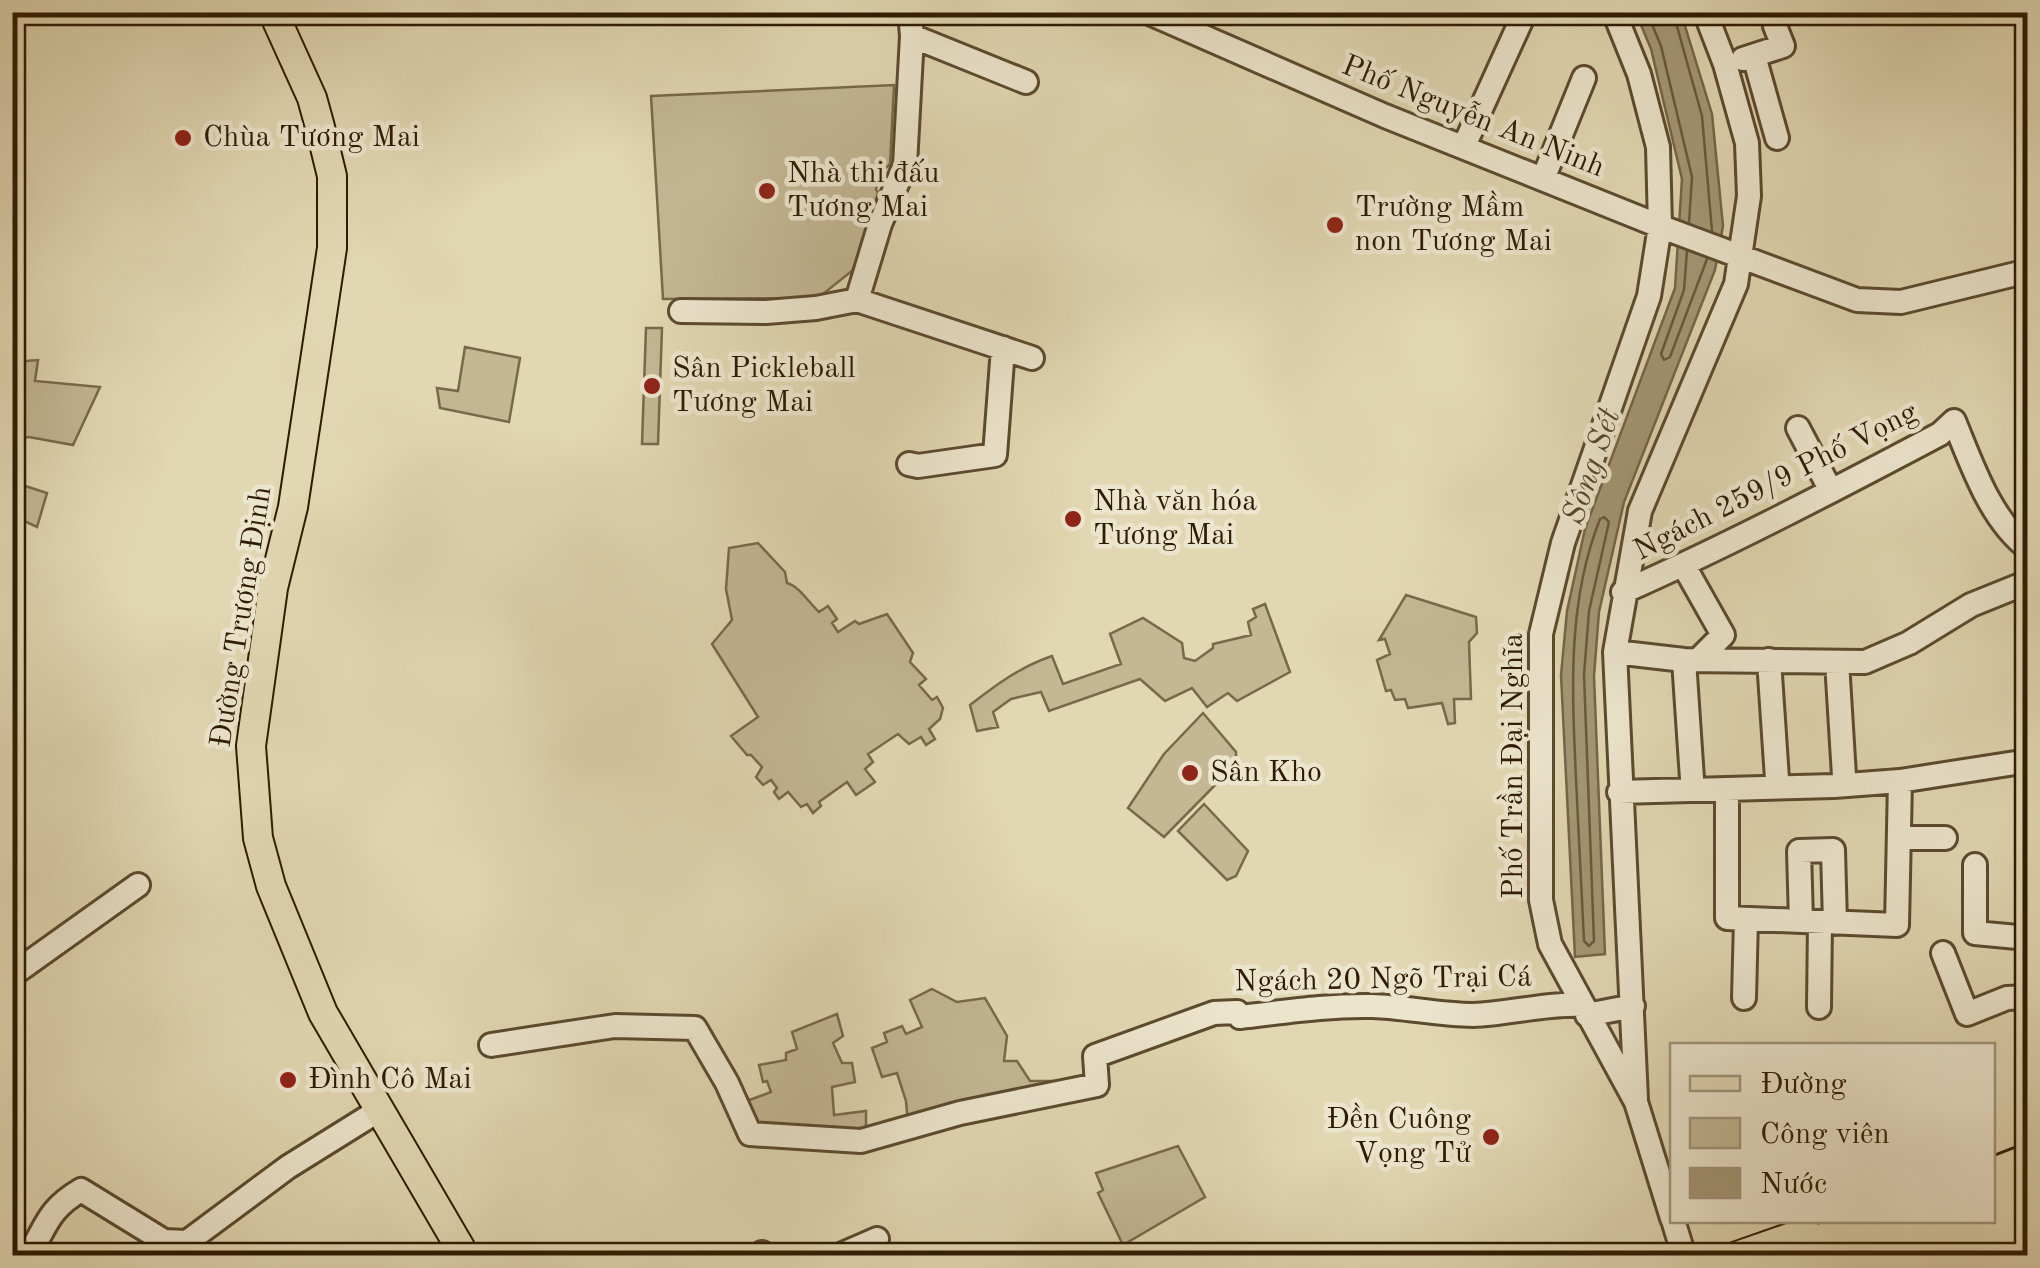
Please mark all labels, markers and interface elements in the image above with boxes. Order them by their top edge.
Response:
street label: Phố Nguyễn An Ninh [1337,49,1609,183]
place label: Chùa Tương Mai [203,123,420,153]
marker: Chùa Tương Mai [172,127,194,149]
place label: Nhà thi đấu Tương Mai [787,158,939,223]
marker: Nhà thi đấu Tương Mai [756,180,778,202]
place label: Trường Mầm non Tương Mai [1355,190,1552,257]
marker: Trường Mầm non Tương Mai [1324,214,1346,236]
place label: Sân Pickleball Tương Mai [672,354,855,418]
marker: Sân Pickleball Tương Mai [641,375,663,397]
street label: Ngách 259/9 Phố Vọng [1629,396,1923,567]
water label: Sông Sét [1558,404,1628,529]
street label: Đường Trương Định [207,484,277,750]
place label: Nhà văn hóa Tương Mai [1093,487,1257,551]
marker: Nhà văn hóa Tương Mai [1062,508,1084,530]
street label: Phố Trần Đại Nghĩa [1496,633,1529,899]
place label: Sân Kho [1210,758,1322,788]
marker: Sân Kho [1179,762,1201,784]
street label: Ngách 20 Ngõ Trại Cá [1234,962,1532,998]
legend [1670,1043,1995,1223]
place label: Đình Cô Mai [308,1065,472,1095]
marker: Đình Cô Mai [277,1069,299,1091]
text: Đường [1760,1070,1846,1100]
place label: Đền Cuông Vọng Tử [1326,1102,1472,1169]
text: Công viên [1760,1120,1890,1150]
marker: Đền Cuông Vọng Tử [1480,1126,1502,1148]
text: Nước [1760,1170,1827,1200]

